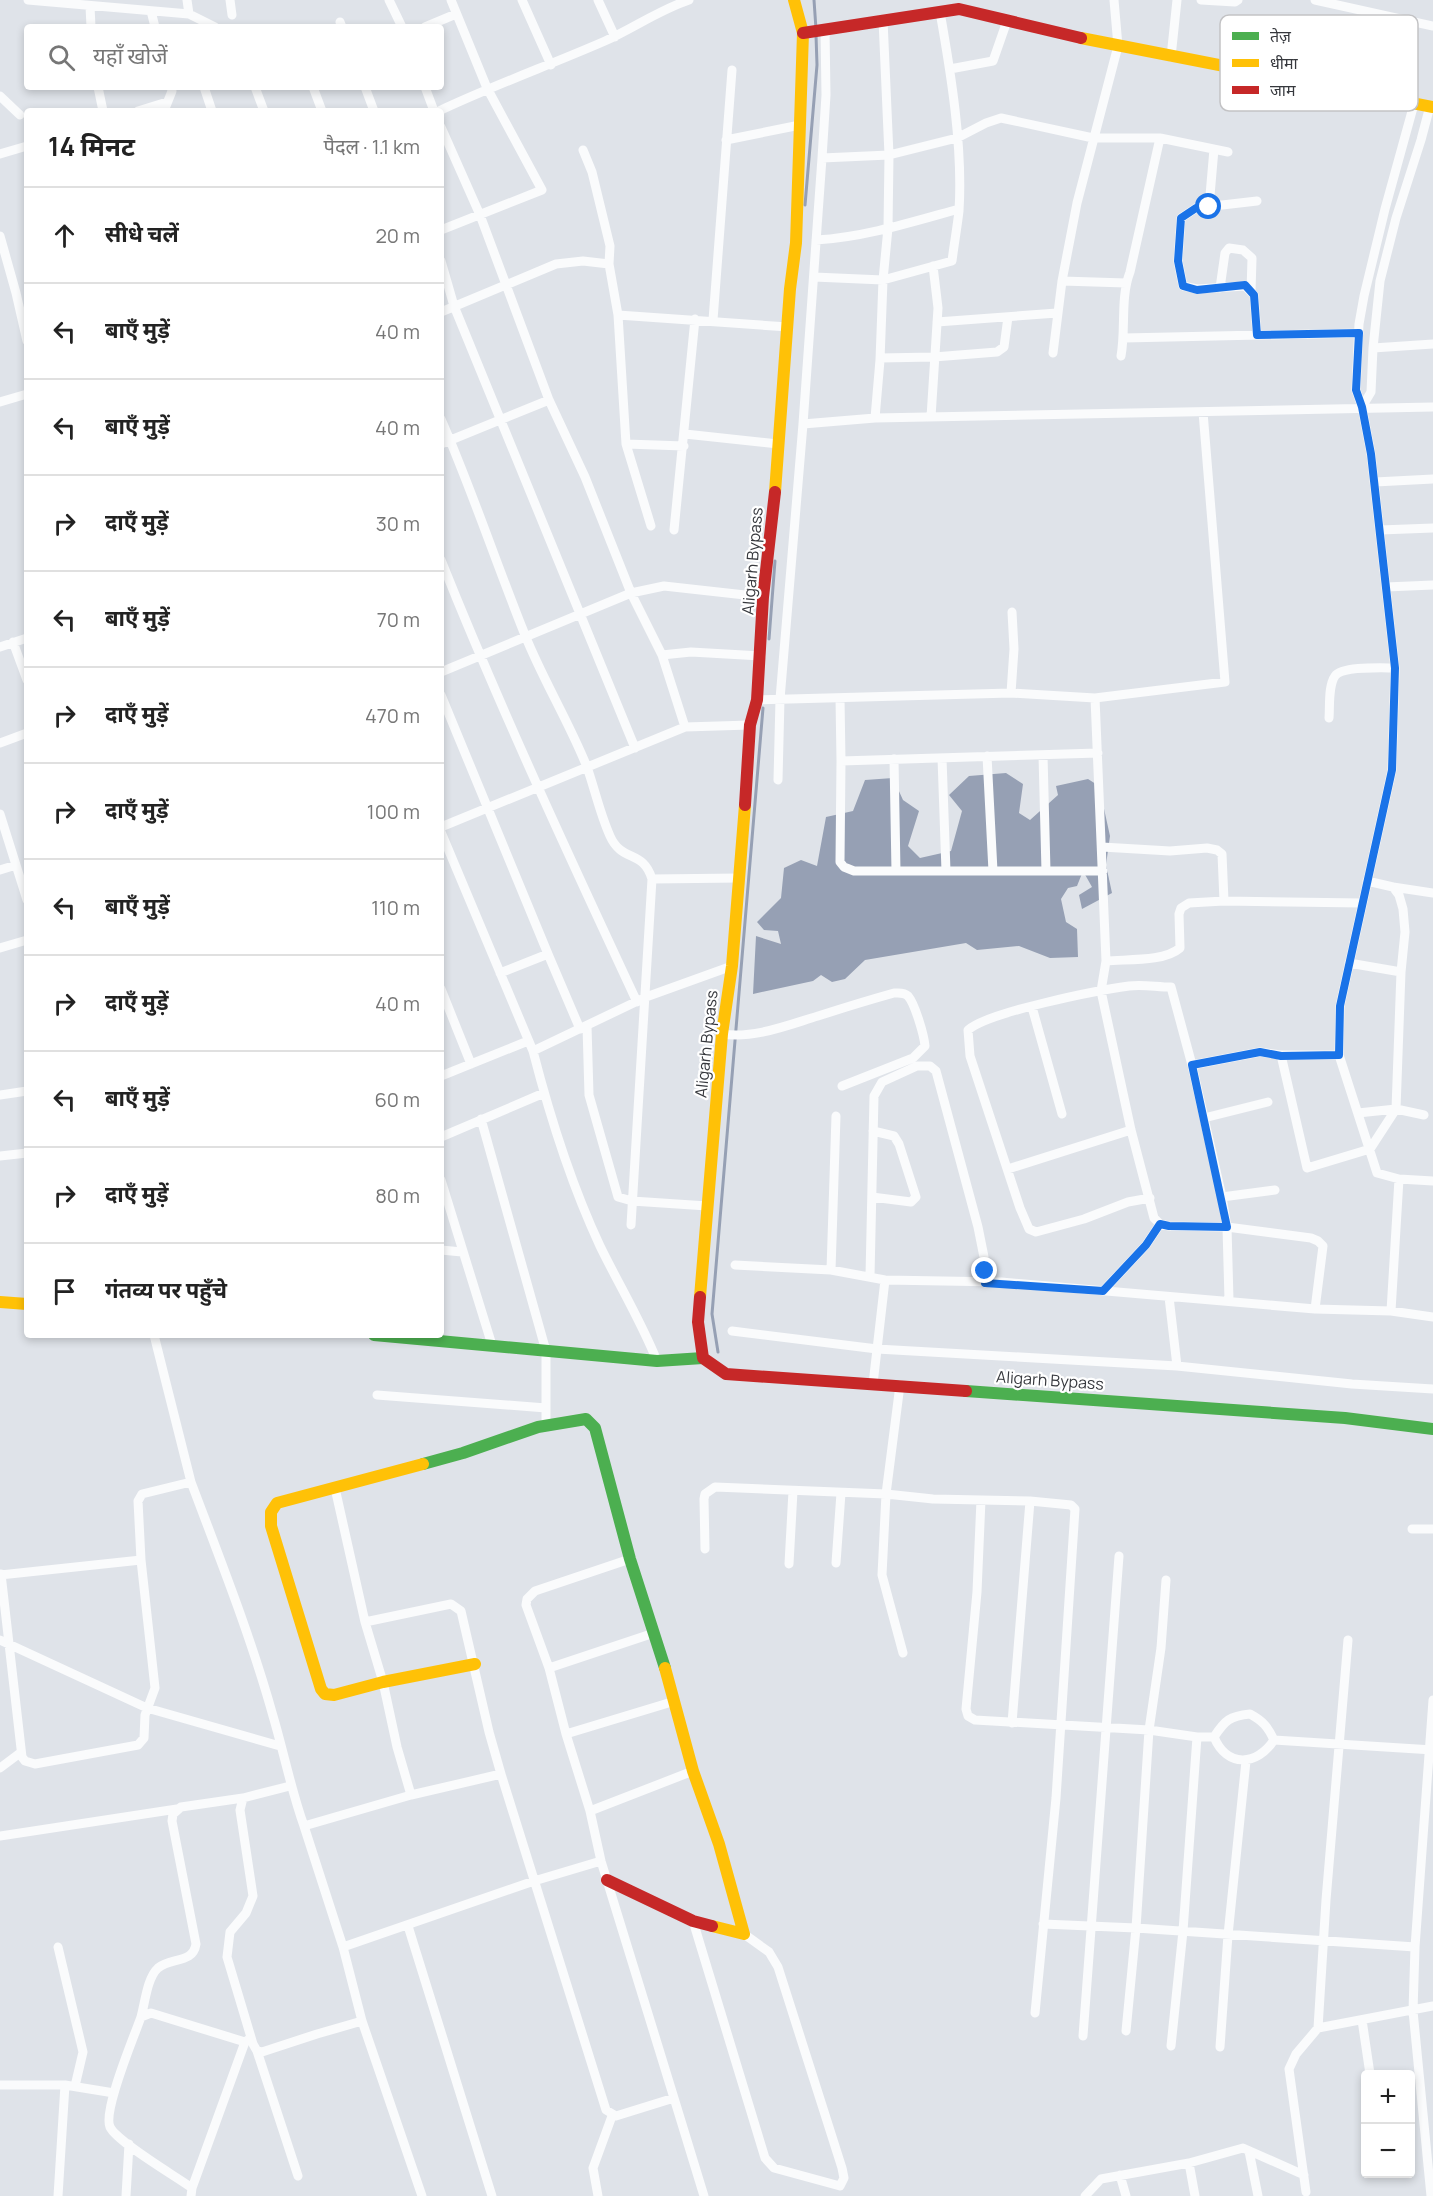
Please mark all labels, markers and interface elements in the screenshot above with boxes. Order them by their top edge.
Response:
legend [1220,15,1418,111]
search box [24,24,444,90]
text: तेज़ [1270,25,1292,47]
icon: search [45,41,78,74]
text: यहाँ खोजें [93,41,168,71]
text: धीमा [1270,52,1299,74]
text: जाम [1270,79,1296,101]
text: 14 मिनट [48,128,135,164]
text: पैदल · 1.1 km [324,133,420,160]
route start [1195,193,1221,219]
icon: ahead [48,219,81,252]
text: सीधे चलें [105,219,179,249]
text: 20 m [375,222,420,249]
icon: left [48,315,81,348]
text: बाएँ मुड़ें [105,315,170,345]
text: 40 m [375,318,420,345]
icon: left [48,411,81,444]
text: बाएँ मुड़ें [105,411,170,441]
text: 40 m [375,414,420,441]
street label: Aligarh Bypass [736,506,768,616]
icon: right [48,507,81,540]
text: दाएँ मुड़ें [105,507,168,537]
text: 30 m [376,510,420,537]
icon: left [48,603,81,636]
text: बाएँ मुड़ें [105,603,170,633]
text: 70 m [377,606,420,633]
icon: right [48,699,81,732]
text: दाएँ मुड़ें [105,699,168,729]
text: 470 m [365,702,420,729]
icon: right [48,795,81,828]
text: दाएँ मुड़ें [105,795,168,825]
text: 100 m [367,798,420,825]
icon: left [48,891,81,924]
text: बाएँ मुड़ें [105,891,170,921]
text: 110 m [371,894,420,921]
icon: right [48,987,81,1020]
text: दाएँ मुड़ें [105,987,168,1017]
street label: Aligarh Bypass [689,989,723,1099]
text: 40 m [375,990,420,1017]
icon: left [48,1083,81,1116]
text: बाएँ मुड़ें [105,1083,170,1113]
text: 60 m [374,1086,420,1113]
icon: right [48,1179,81,1212]
text: दाएँ मुड़ें [105,1179,168,1209]
text: 80 m [375,1182,420,1209]
route end [971,1257,997,1283]
icon: arrive [48,1275,81,1308]
text: गंतव्य पर पहुँचे [105,1275,227,1305]
street label: Aligarh Bypass [995,1365,1105,1395]
map controls [1361,2070,1415,2178]
button: + [1361,2070,1415,2124]
button: − [1361,2124,1415,2178]

